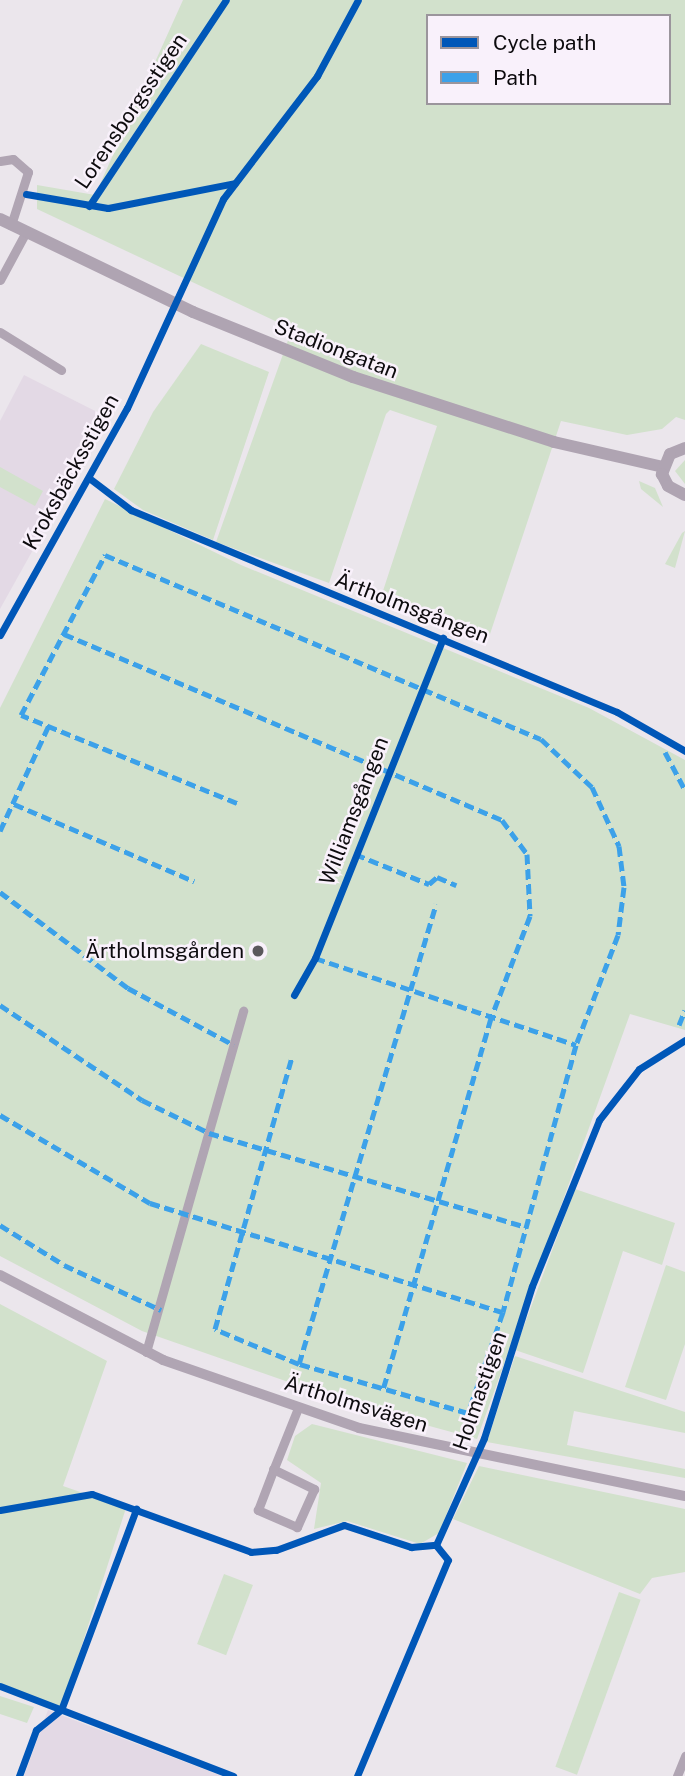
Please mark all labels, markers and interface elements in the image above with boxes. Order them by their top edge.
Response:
legend [426,14,671,105]
street label: Lorensborgsstigen [70,28,192,194]
text: Cycle path [493,30,596,55]
text: Path [493,65,538,90]
street label: Stadiongatan [270,314,402,384]
street label: Kroksbäcksstigen [18,390,124,554]
street label: Ärtholmsgången [331,567,493,649]
street label: Williamsgången [314,734,394,888]
place label: Ärtholmsgården [85,938,244,964]
marker: Ärtholmsgården [250,943,266,959]
street label: Holmastigen [448,1328,512,1454]
street label: Ärtholmsvägen [281,1370,431,1438]

